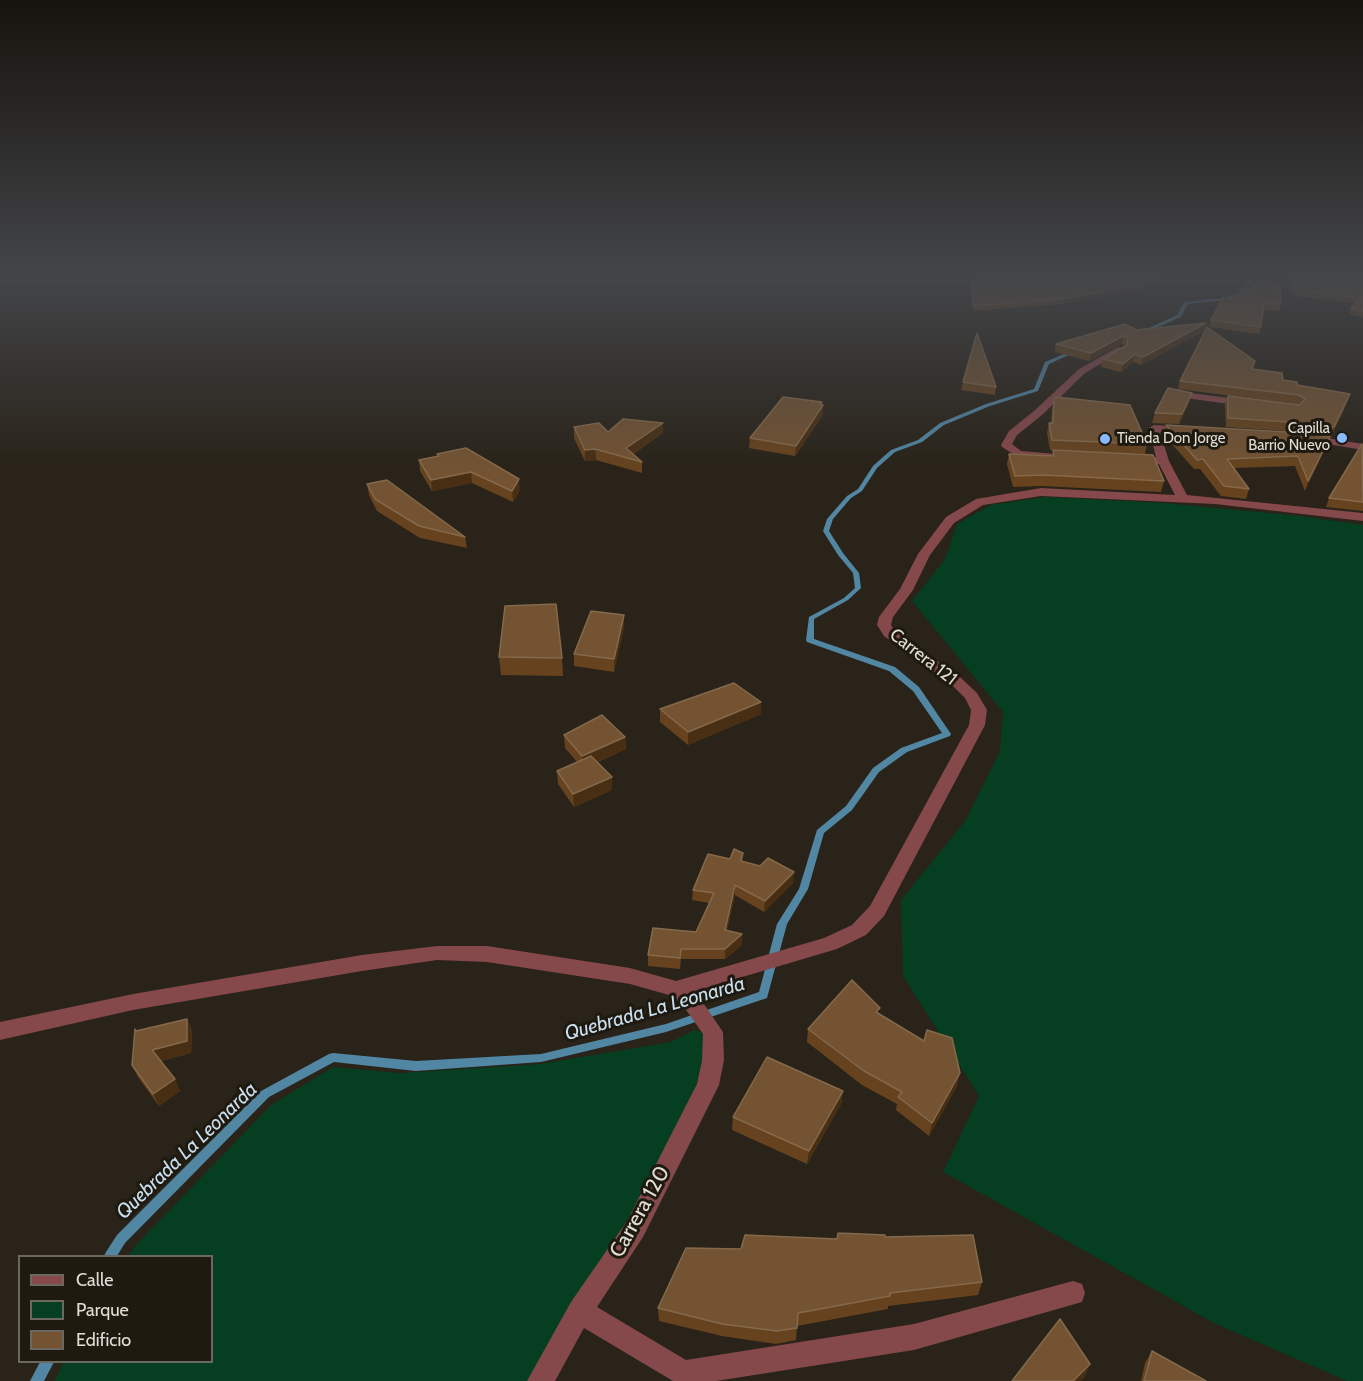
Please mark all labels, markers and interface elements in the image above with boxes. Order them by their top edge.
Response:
place label: Capilla Barrio Nuevo [1248,420,1330,455]
place label: Tienda Don Jorge [1117,430,1225,448]
marker: Capilla Barrio Nuevo [1335,431,1349,445]
marker: Tienda Don Jorge [1098,432,1112,446]
street label: Carrera 121 [885,624,961,690]
water label: Quebrada La Leonarda [562,972,748,1046]
water label: Quebrada La Leonarda [112,1078,262,1224]
street label: Carrera 120 [605,1162,675,1262]
legend [18,1255,213,1363]
text: Calle [76,1269,113,1291]
text: Parque [76,1299,129,1321]
text: Edificio [76,1329,131,1351]

